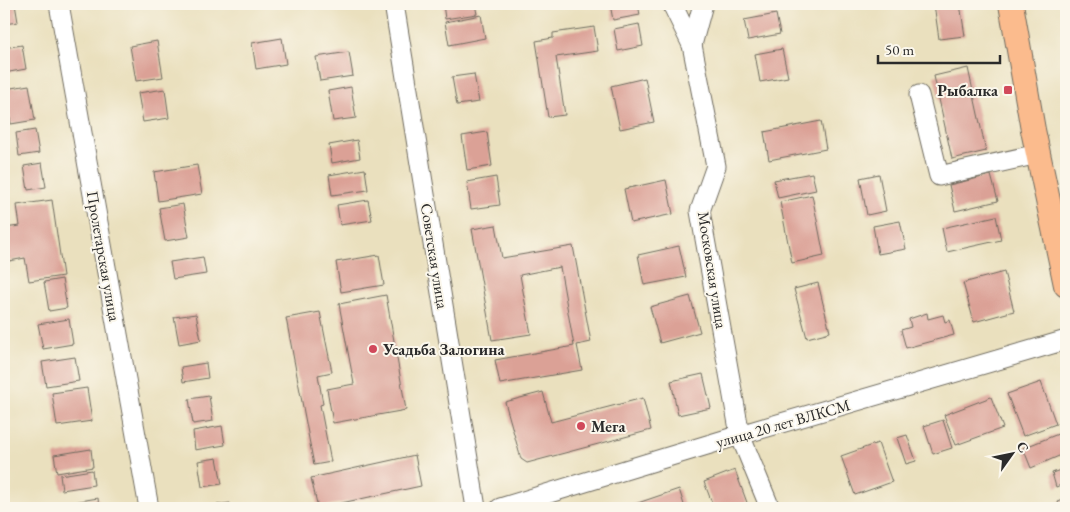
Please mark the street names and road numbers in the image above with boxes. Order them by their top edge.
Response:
street label: Пролетарская улица [82,189,125,324]
street label: Советская улица [416,202,453,311]
street label: Московская улица [693,210,732,331]
street label: улица 20 лет ВЛКСМ [713,394,853,453]

